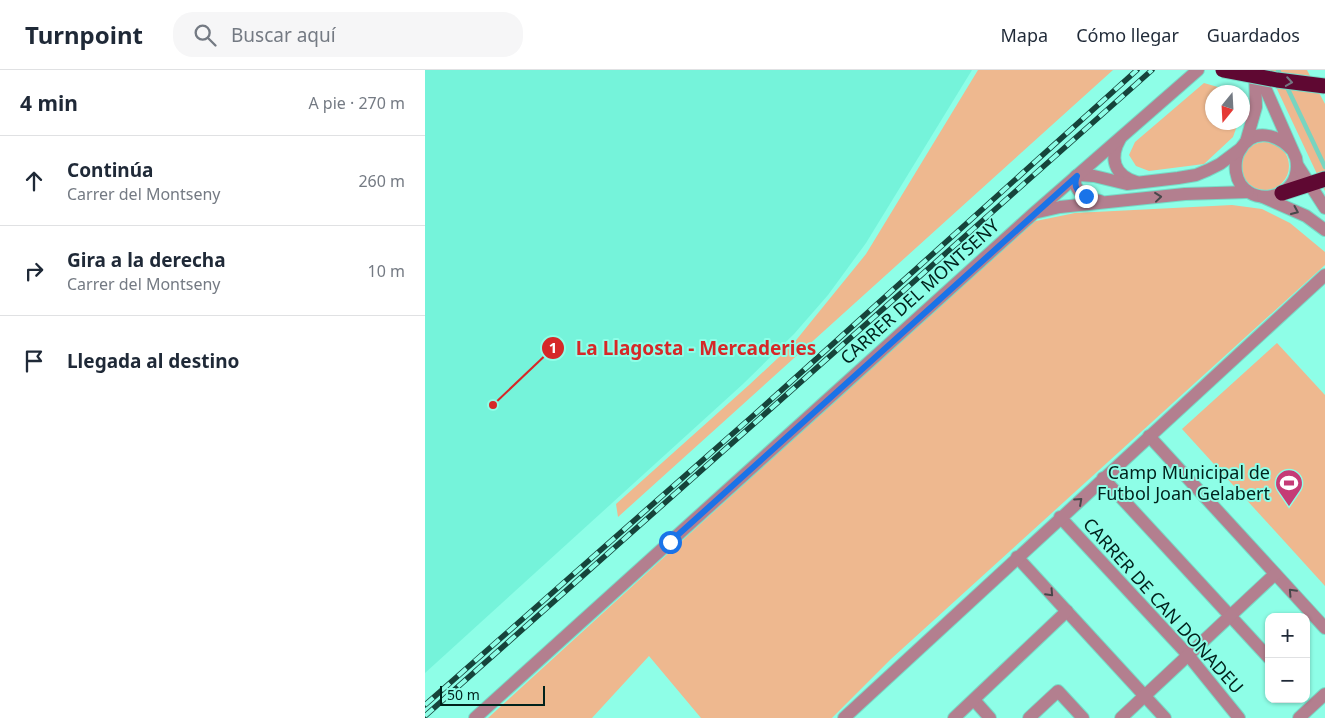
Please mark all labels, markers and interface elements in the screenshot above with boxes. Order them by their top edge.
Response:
search box [173,12,523,57]
text: Turnpoint [25,18,143,51]
icon: search [191,21,219,49]
text: Buscar aquí [231,22,336,48]
text: Mapa [1001,23,1048,47]
text: Cómo llegar [1076,23,1179,47]
text: Guardados [1207,23,1300,47]
one-way arrow [1285,76,1293,87]
north arrow [1205,85,1250,130]
text: 4 min [20,89,78,117]
text: A pie · 270 m [308,92,405,114]
text: Continúa [67,157,153,183]
icon: ahead [20,167,48,195]
text: 260 m [358,170,405,192]
text: Carrer del Montseny [67,183,221,205]
route end [1075,185,1098,208]
one-way arrow [1154,192,1162,203]
one-way arrow [1290,205,1299,216]
street label: CARRER DEL MONTSENY [835,213,1005,369]
text: Gira a la derecha [67,247,226,273]
icon: right [20,257,48,285]
text: 10 m [368,260,405,282]
text: Carrer del Montseny [67,273,221,295]
callout: La Llagosta - Mercaderies [541,331,826,365]
text: La Llagosta - Mercaderies [576,335,816,361]
text: 1 [549,337,557,357]
icon: arrive [20,347,48,375]
text: Llegada al destino [67,348,239,374]
place label: Camp Municipal de Futbol Joan Gelabert [1097,460,1270,505]
sports icon: Camp Municipal de Futbol Joan Gelabert [1274,468,1304,507]
one-way arrow [1073,497,1082,506]
street label: CARRER DE CAN DONADEU [1078,512,1249,698]
route start [659,531,682,554]
one-way arrow [1044,588,1053,597]
one-way arrow [1289,589,1298,598]
map controls [1265,613,1310,703]
button: + [1265,613,1310,658]
button: − [1265,658,1310,703]
scale bar [440,683,545,706]
text: 50 m [447,685,480,704]

